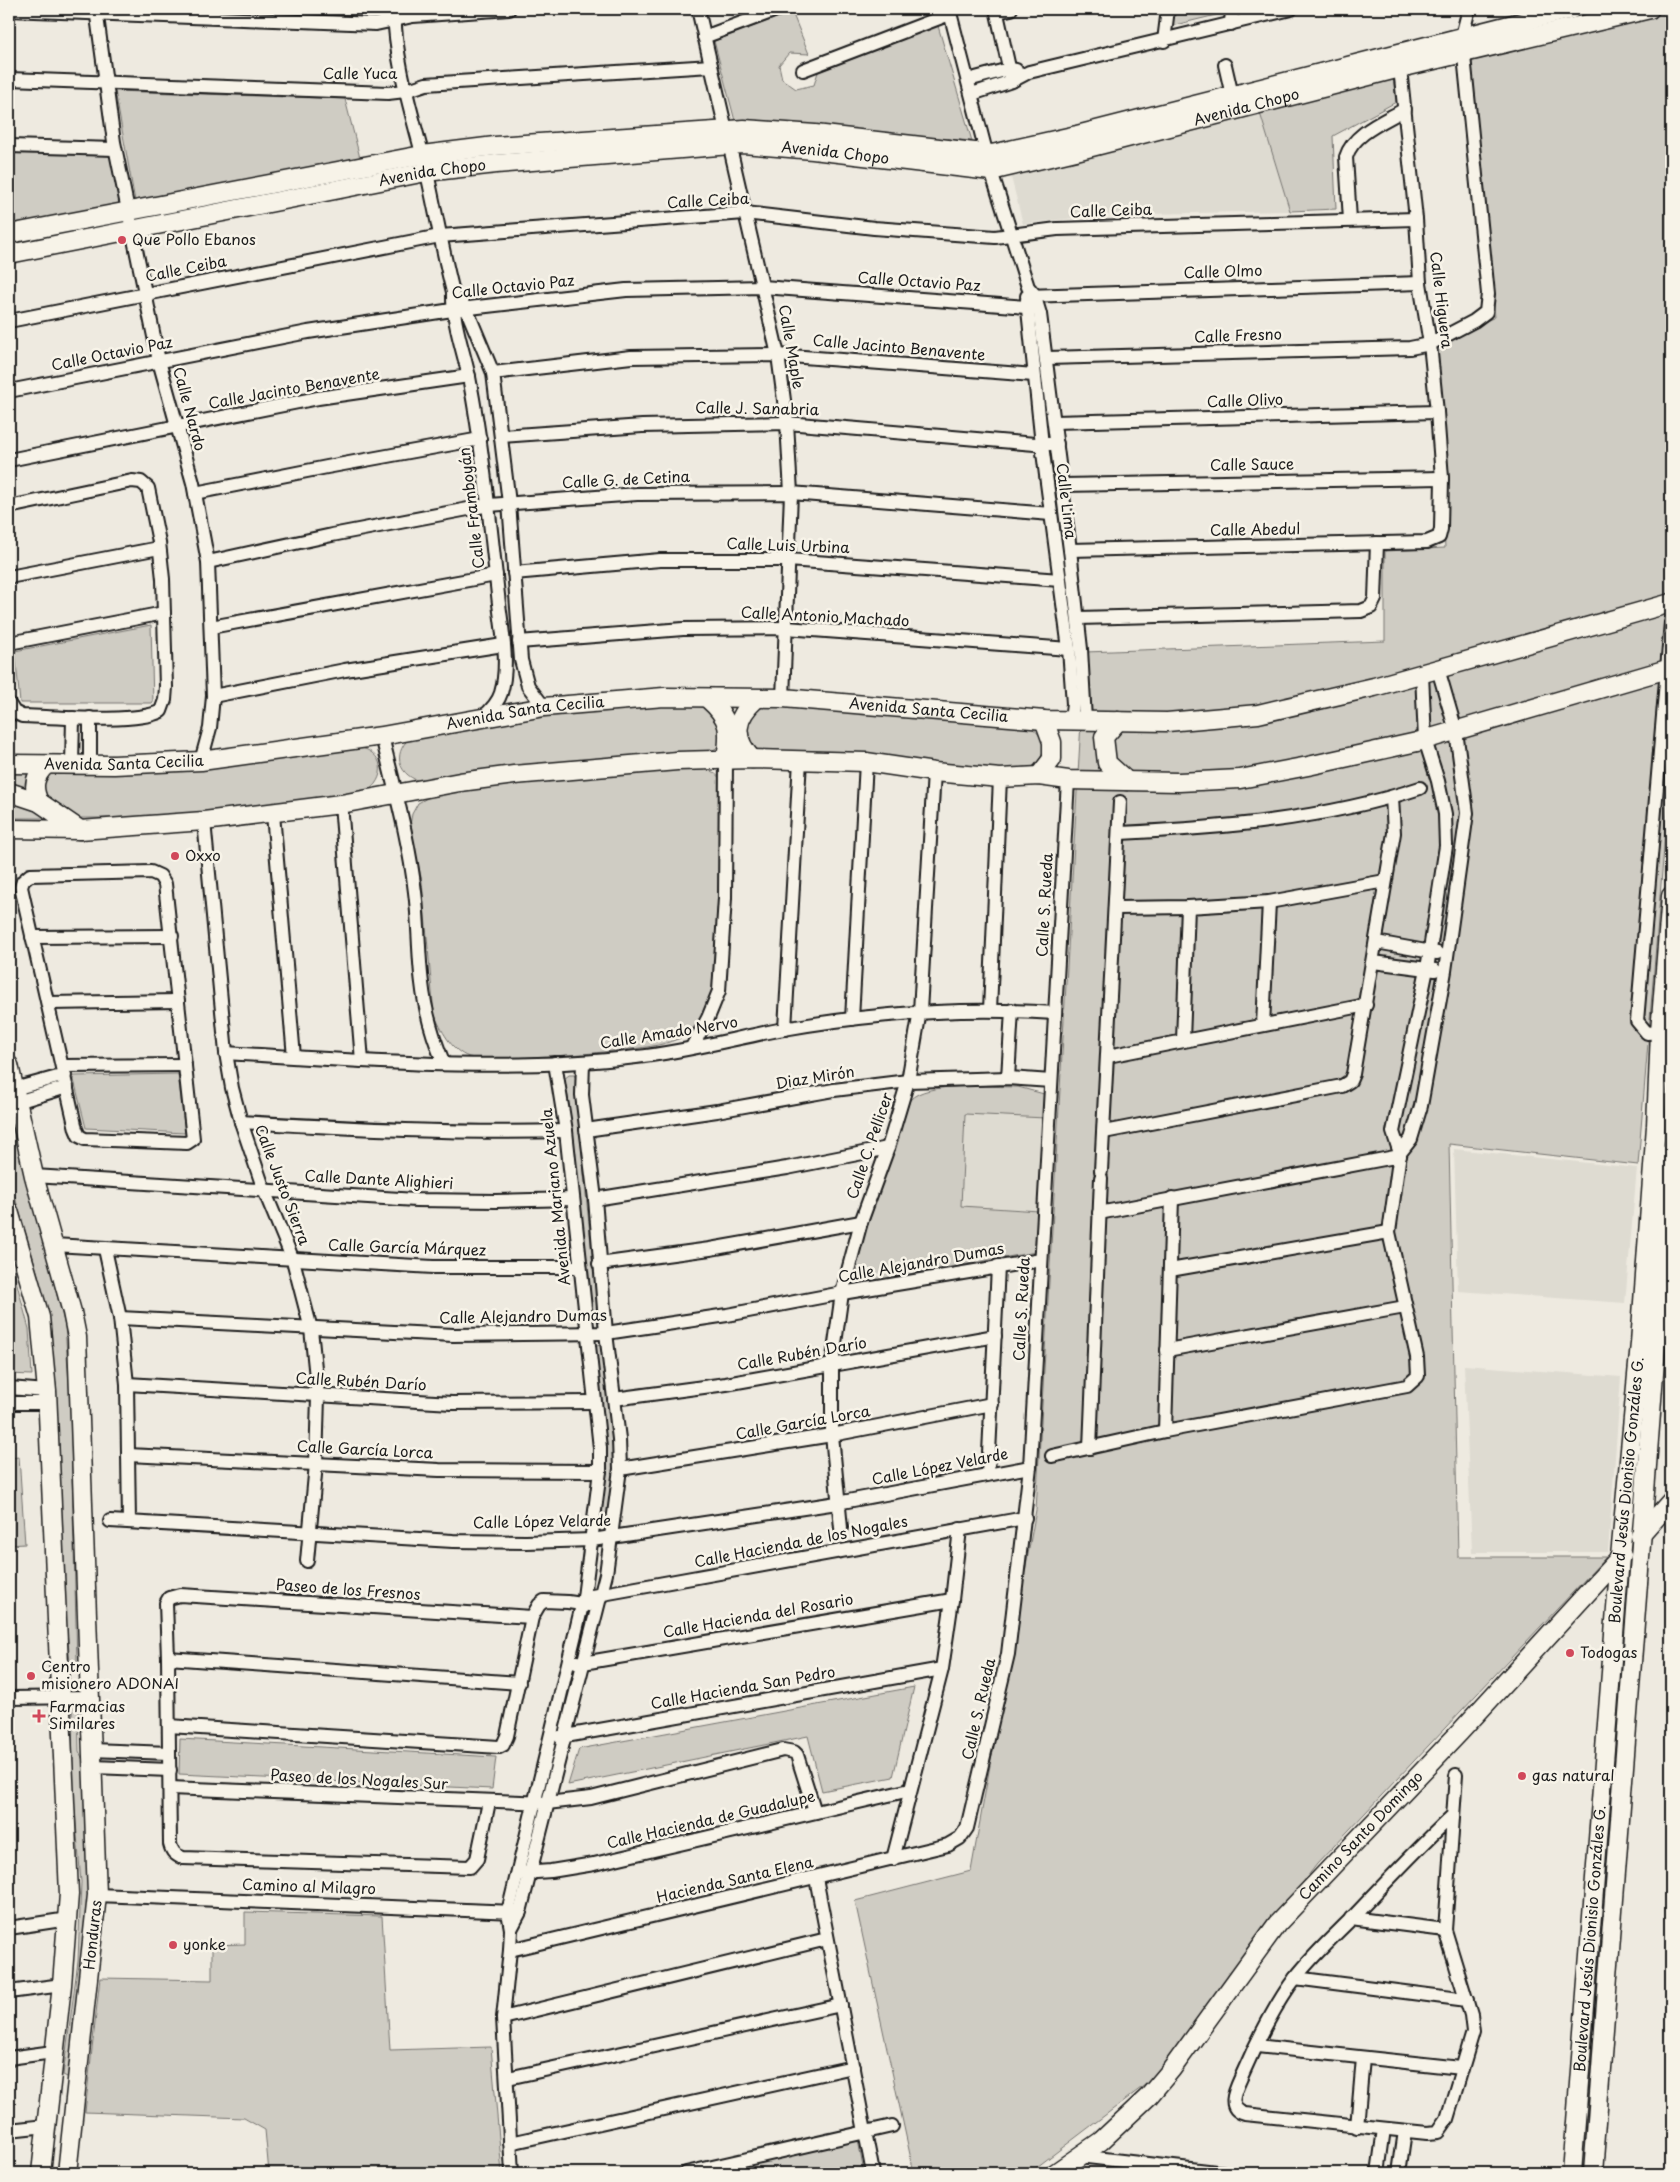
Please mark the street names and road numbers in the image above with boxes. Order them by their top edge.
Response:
street label: Calle Yuca [323,61,398,84]
street label: Avenida Chopo [1191,81,1301,130]
street label: Avenida Chopo [781,134,891,169]
street label: Avenida Chopo [376,152,487,191]
street label: Calle Ceiba [666,186,750,213]
street label: Calle Ceiba [1069,197,1153,222]
street label: Calle Ceiba [143,248,229,287]
street label: Calle Higuera [1425,250,1460,350]
street label: Calle Olmo [1183,258,1263,283]
street label: Calle Octavio Paz [857,265,981,296]
street label: Calle Octavio Paz [450,268,575,303]
street label: Calle Maple [774,303,811,391]
street label: Calle Fresno [1194,321,1282,348]
street label: Calle Jacinto Benavente [812,327,986,366]
street label: Calle Octavio Paz [49,330,174,376]
street label: Calle Jacinto Benavente [206,361,381,414]
street label: Calle Nardo [168,364,213,453]
street label: Calle Olivo [1206,387,1284,412]
street label: Calle J. Sanabria [695,395,820,420]
street label: Calle Framboyán [452,446,489,570]
street label: Calle Sauce [1210,451,1294,476]
street label: Calle Lima [1051,461,1084,541]
street label: Calle G. de Cetina [561,464,691,493]
street label: Calle Abedul [1210,516,1300,541]
street label: Calle Luis Urbina [726,531,851,558]
street label: Calle Antonio Machado [740,600,910,631]
street label: Avenida Santa Cecilia [444,689,606,734]
street label: Avenida Santa Cecilia [848,691,1010,727]
street label: Avenida Santa Cecilia [44,748,205,775]
street label: Calle S. Rueda [1029,852,1058,957]
street label: Calle Amado Nervo [598,1009,739,1054]
street label: Diaz Mirón [774,1059,856,1094]
street label: Calle C. Pellicer [840,1089,898,1202]
street label: Avenida Mariano Azuela [534,1107,575,1287]
street label: Calle Justo Sierra [250,1121,317,1249]
street label: Calle Dante Alighieri [304,1163,454,1194]
street label: Calle García Márquez [328,1232,487,1261]
street label: Calle Alejandro Dumas [836,1236,1005,1287]
street label: Calle S. Rueda [1006,1256,1035,1361]
street label: Calle Alejandro Dumas [439,1303,607,1328]
street label: Calle Rubén Darío [735,1330,868,1375]
street label: Boulevard Jesús Dionisio Gonzáles G. [1602,1356,1649,1624]
street label: Calle Rubén Darío [295,1366,427,1395]
street label: Calle García Lorca [734,1398,872,1445]
street label: Calle García Lorca [296,1433,434,1464]
street label: Calle López Velarde [870,1441,1010,1490]
street label: Calle López Velarde [473,1508,611,1533]
street label: Calle Hacienda de los Nogales [692,1509,910,1573]
street label: Paseo de los Fresnos [275,1572,421,1605]
street label: Calle Hacienda del Rosario [661,1586,855,1643]
street label: Calle S. Rueda [955,1655,1001,1762]
street label: Calle Hacienda San Pedro [649,1659,837,1714]
street label: Paseo de los Nogales Sur [270,1762,449,1795]
street label: Camino Santo Domingo [1292,1765,1427,1905]
street label: Calle Hacienda de Guadalupe [604,1783,817,1854]
street label: Boulevard Jesús Dionisio Gonzáles G. [1567,1804,1611,2073]
street label: Hacienda Santa Elena [654,1849,816,1908]
street label: Camino al Milagro [242,1872,376,1899]
street label: Honduras [76,1899,107,1971]

